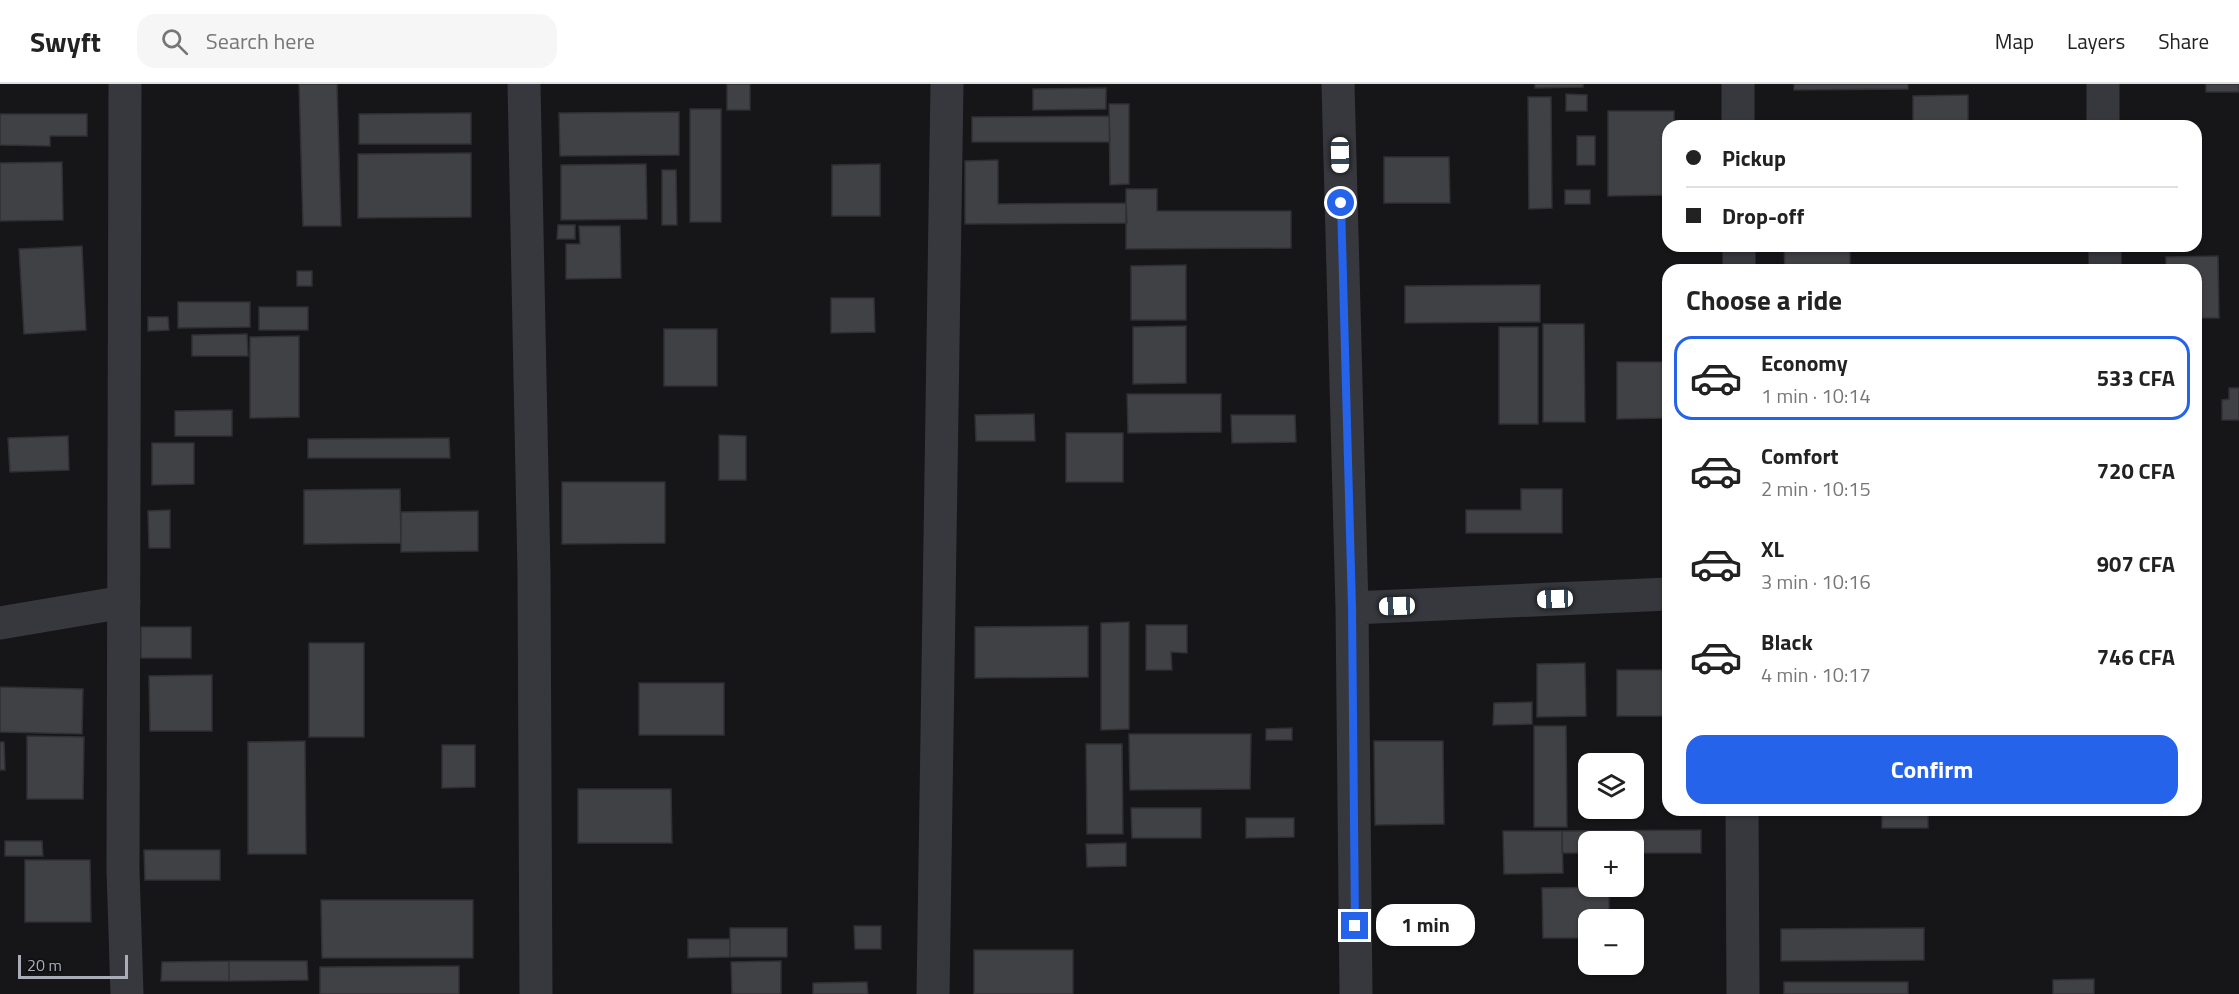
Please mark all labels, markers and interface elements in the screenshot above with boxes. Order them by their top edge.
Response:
search box [137,14,557,68]
text: Swyft [30,20,101,63]
text: Search here [206,24,315,58]
icon: search [158,25,191,58]
text: Map [1995,25,2034,57]
text: Layers [2067,25,2125,57]
text: Share [2158,25,2209,57]
car [1331,137,1349,173]
text: Pickup [1722,141,1786,175]
route start [1327,189,1354,216]
text: Drop-off [1722,199,1804,233]
text: Choose a ride [1686,279,1842,320]
text: Economy [1761,346,1848,380]
icon: car [1689,351,1743,405]
text: 533 CFA [2097,361,2175,395]
text: 1 min · 10:14 [1761,380,1871,411]
text: Comfort [1761,439,1839,473]
icon: car [1689,444,1743,498]
text: 720 CFA [2097,454,2175,488]
text: 2 min · 10:15 [1761,473,1871,504]
text: XL [1761,532,1784,566]
icon: car [1689,537,1743,591]
text: 907 CFA [2097,547,2175,581]
text: 3 min · 10:16 [1761,566,1871,597]
car [1537,589,1573,609]
car [1379,596,1415,616]
text: Black [1761,625,1813,659]
icon: car [1689,630,1743,684]
text: 746 CFA [2097,640,2175,674]
text: 4 min · 10:17 [1761,659,1871,690]
button: Confirm [1686,735,2178,804]
map controls [1578,753,1644,975]
button: layers [1578,753,1644,819]
button: + [1578,831,1644,897]
callout: 1 min [1376,905,1475,947]
text: 1 min [1401,909,1450,940]
button: − [1578,909,1644,975]
route end [1341,912,1368,939]
scale bar [18,952,128,980]
text: 20 m [27,953,62,977]

